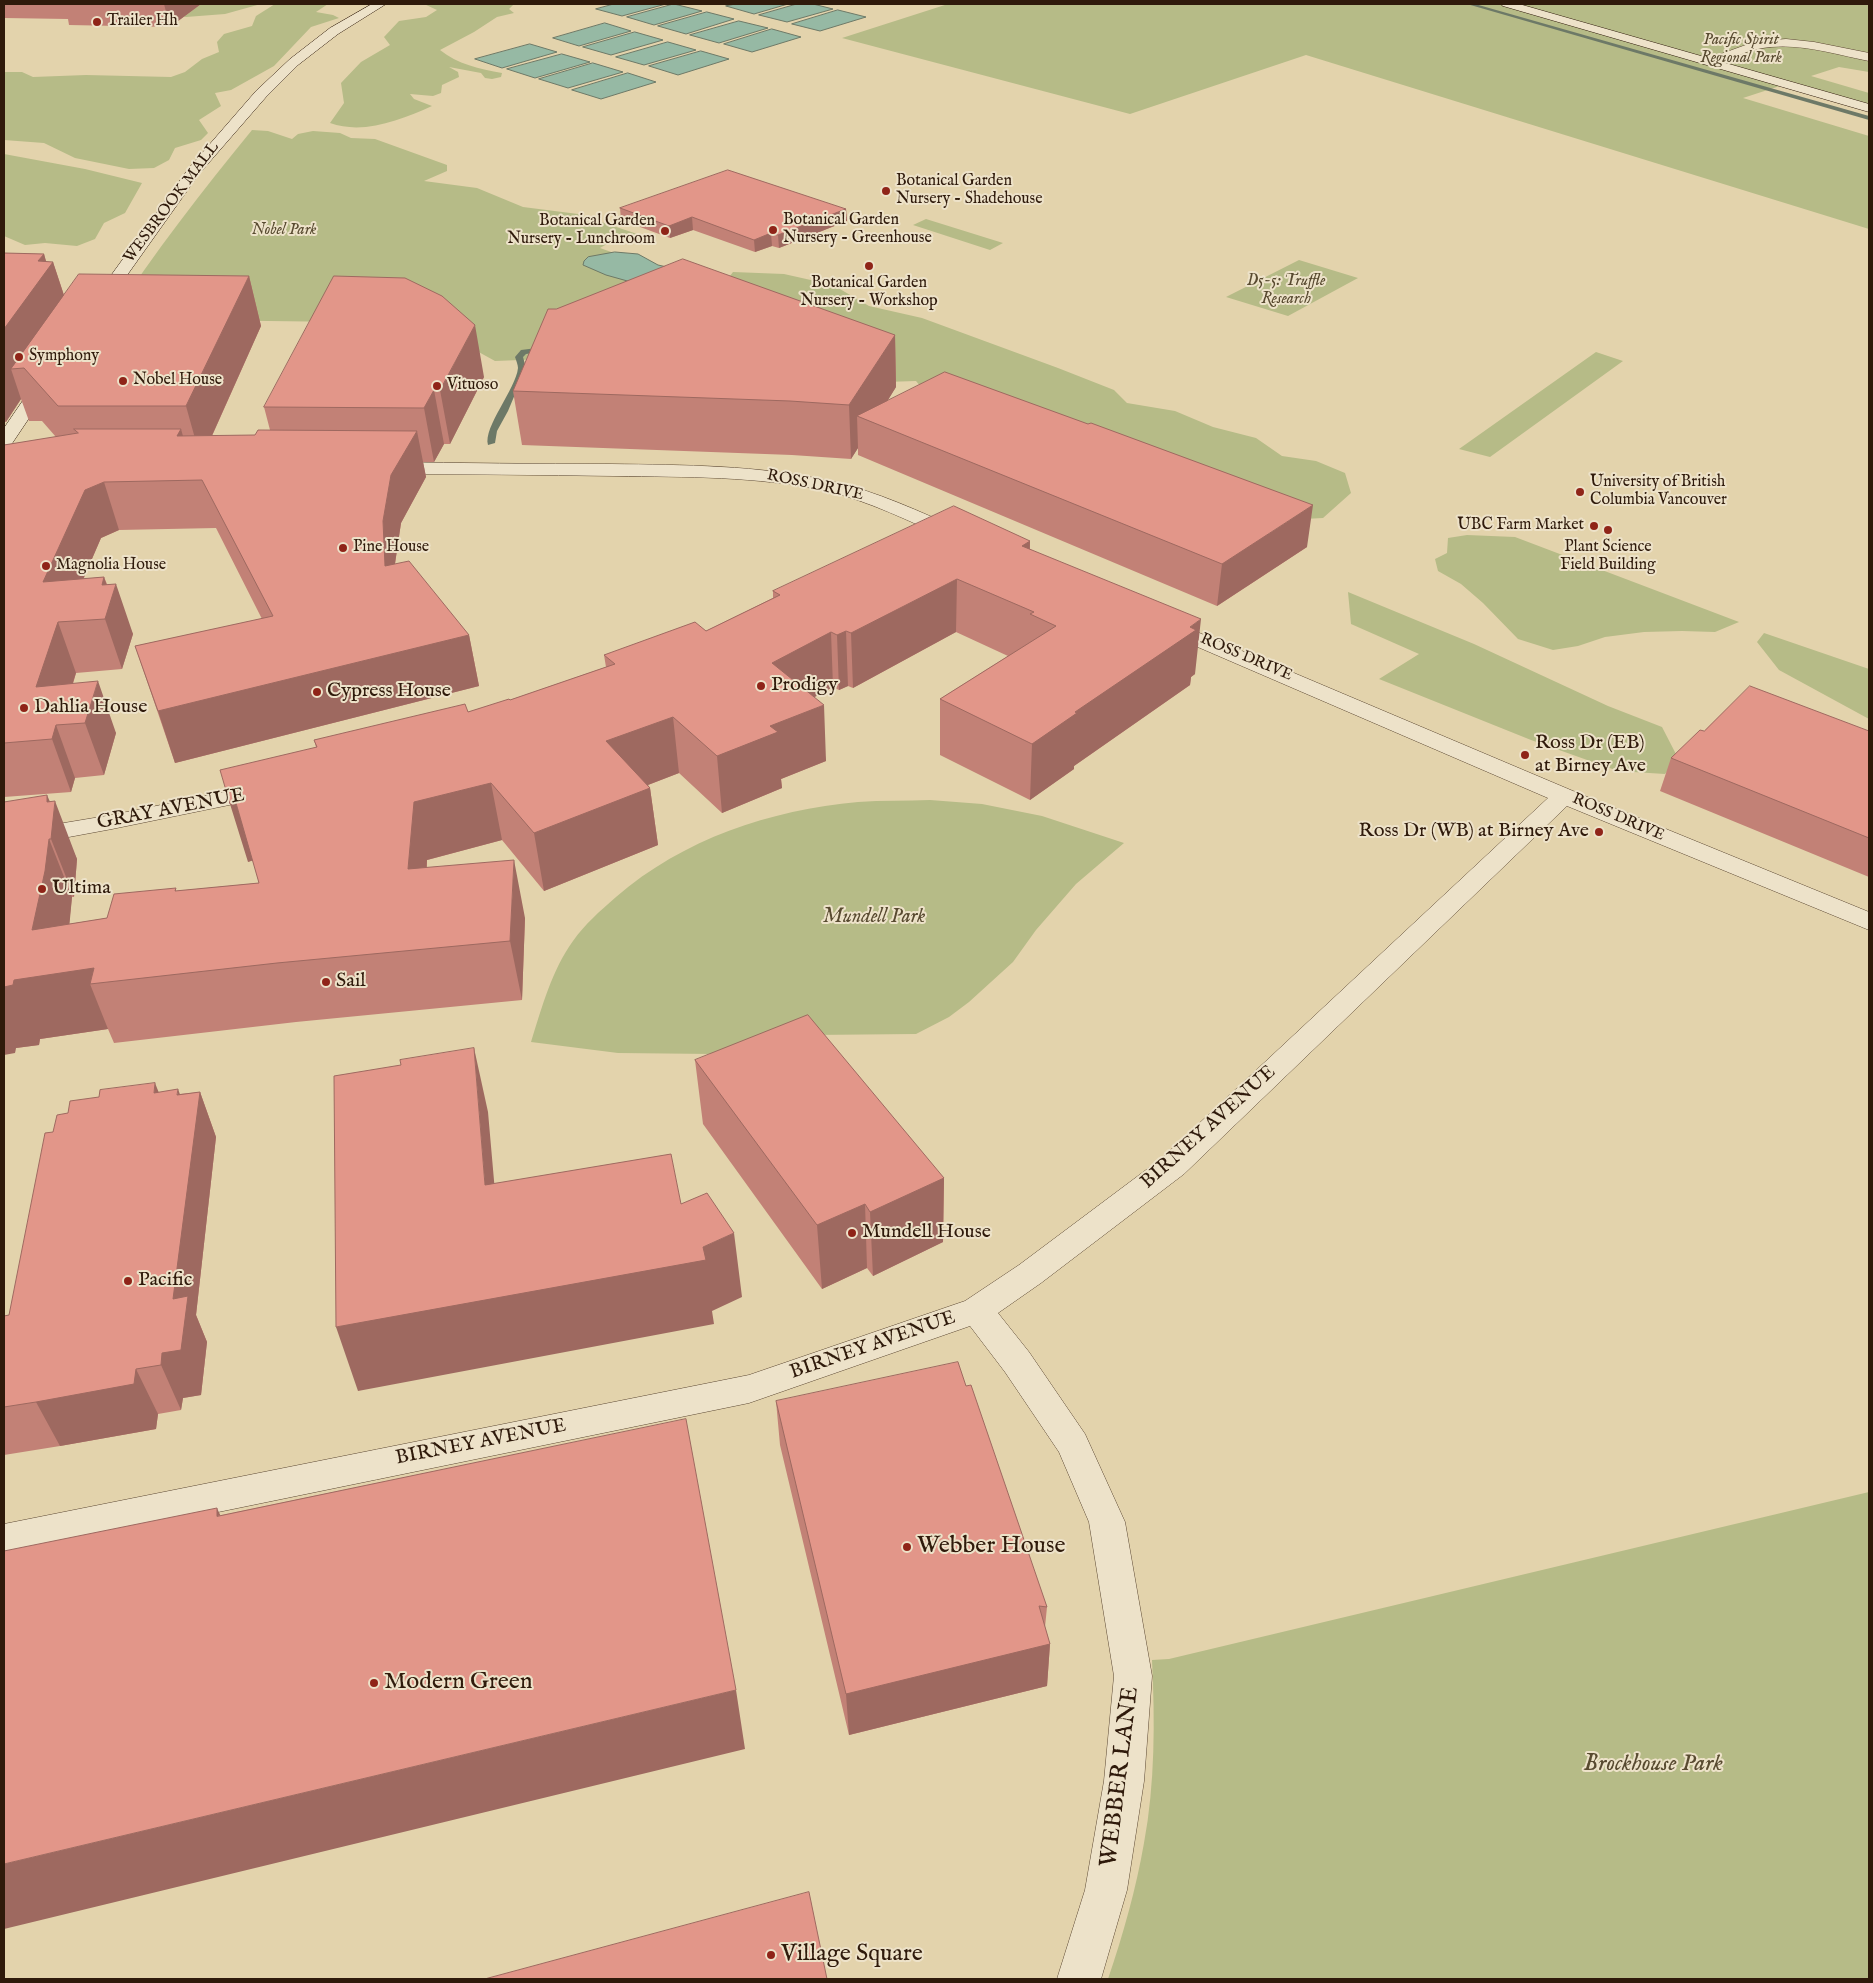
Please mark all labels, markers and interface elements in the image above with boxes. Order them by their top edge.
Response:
place label: Trailer Hh [107,12,178,32]
marker: Trailer Hh [91,16,103,28]
park label: Pacific Spirit Regional Park [1700,31,1782,69]
street label: WESBROOK MALL [120,139,224,267]
place label: Botanical Garden Nursery - Shadehouse [896,172,1042,210]
marker: Botanical Garden Nursery - Shadehouse [880,185,892,197]
place label: Botanical Garden Nursery - Greenhouse [783,211,932,249]
place label: Botanical Garden Nursery - Lunchroom [507,212,655,250]
park label: Nobel Park [252,221,316,241]
marker: Botanical Garden Nursery - Greenhouse [767,224,779,236]
marker: Botanical Garden Nursery - Lunchroom [659,225,671,237]
marker: Botanical Garden Nursery - Workshop [863,260,875,272]
park label: D5-5: Truffle Research [1247,272,1325,310]
place label: Botanical Garden Nursery - Workshop [800,274,938,312]
place label: Symphony [29,347,99,367]
marker: Symphony [13,351,25,363]
place label: Nobel House [133,371,222,391]
marker: Nobel House [117,375,129,387]
place label: Vituoso [447,376,498,396]
marker: Vituoso [431,380,443,392]
street label: ROSS DRIVE [765,466,865,506]
place label: University of British Columbia Vancouver [1590,473,1727,511]
marker: University of British Columbia Vancouver [1574,486,1586,498]
place label: UBC Farm Market [1457,516,1584,536]
marker: UBC Farm Market [1588,520,1600,532]
marker: Plant Science Field Building [1602,524,1614,536]
place label: Pine House [353,538,429,558]
place label: Plant Science Field Building [1560,538,1656,576]
marker: Pine House [337,542,349,554]
place label: Magnolia House [56,556,166,576]
marker: Magnolia House [40,560,52,572]
street label: ROSS DRIVE [1197,630,1295,686]
place label: Prodigy [771,674,838,698]
place label: Cypress House [327,680,451,704]
marker: Prodigy [755,680,767,692]
marker: Cypress House [311,686,323,698]
place label: Dahlia House [34,696,147,720]
marker: Dahlia House [18,702,30,714]
place label: Ross Dr (EB) at Birney Ave [1535,732,1646,779]
marker: Ross Dr (EB) at Birney Ave [1519,749,1531,761]
street label: GRAY AVENUE [95,784,247,836]
street label: ROSS DRIVE [1569,790,1667,846]
place label: Ross Dr (WB) at Birney Ave [1359,820,1589,844]
marker: Ross Dr (WB) at Birney Ave [1593,826,1605,838]
place label: Ultima [52,877,111,901]
marker: Ultima [36,883,48,895]
park label: Mundell Park [823,906,925,930]
place label: Sail [336,970,366,994]
marker: Sail [320,976,332,988]
street label: BIRNEY AVENUE [1137,1061,1281,1195]
place label: Mundell House [862,1221,991,1245]
marker: Mundell House [846,1227,858,1239]
place label: Pacific [138,1269,192,1293]
marker: Pacific [122,1275,134,1287]
street label: BIRNEY AVENUE [787,1306,959,1386]
street label: BIRNEY AVENUE [394,1415,568,1471]
place label: Webber House [917,1533,1065,1561]
marker: Webber House [901,1541,913,1553]
place label: Modern Green [384,1669,533,1697]
marker: Modern Green [368,1677,380,1689]
street label: WEBBER LANE [1096,1685,1146,1869]
park label: Brockhouse Park [1583,1751,1723,1779]
place label: Village Square [781,1941,923,1969]
marker: Village Square [765,1949,777,1961]

